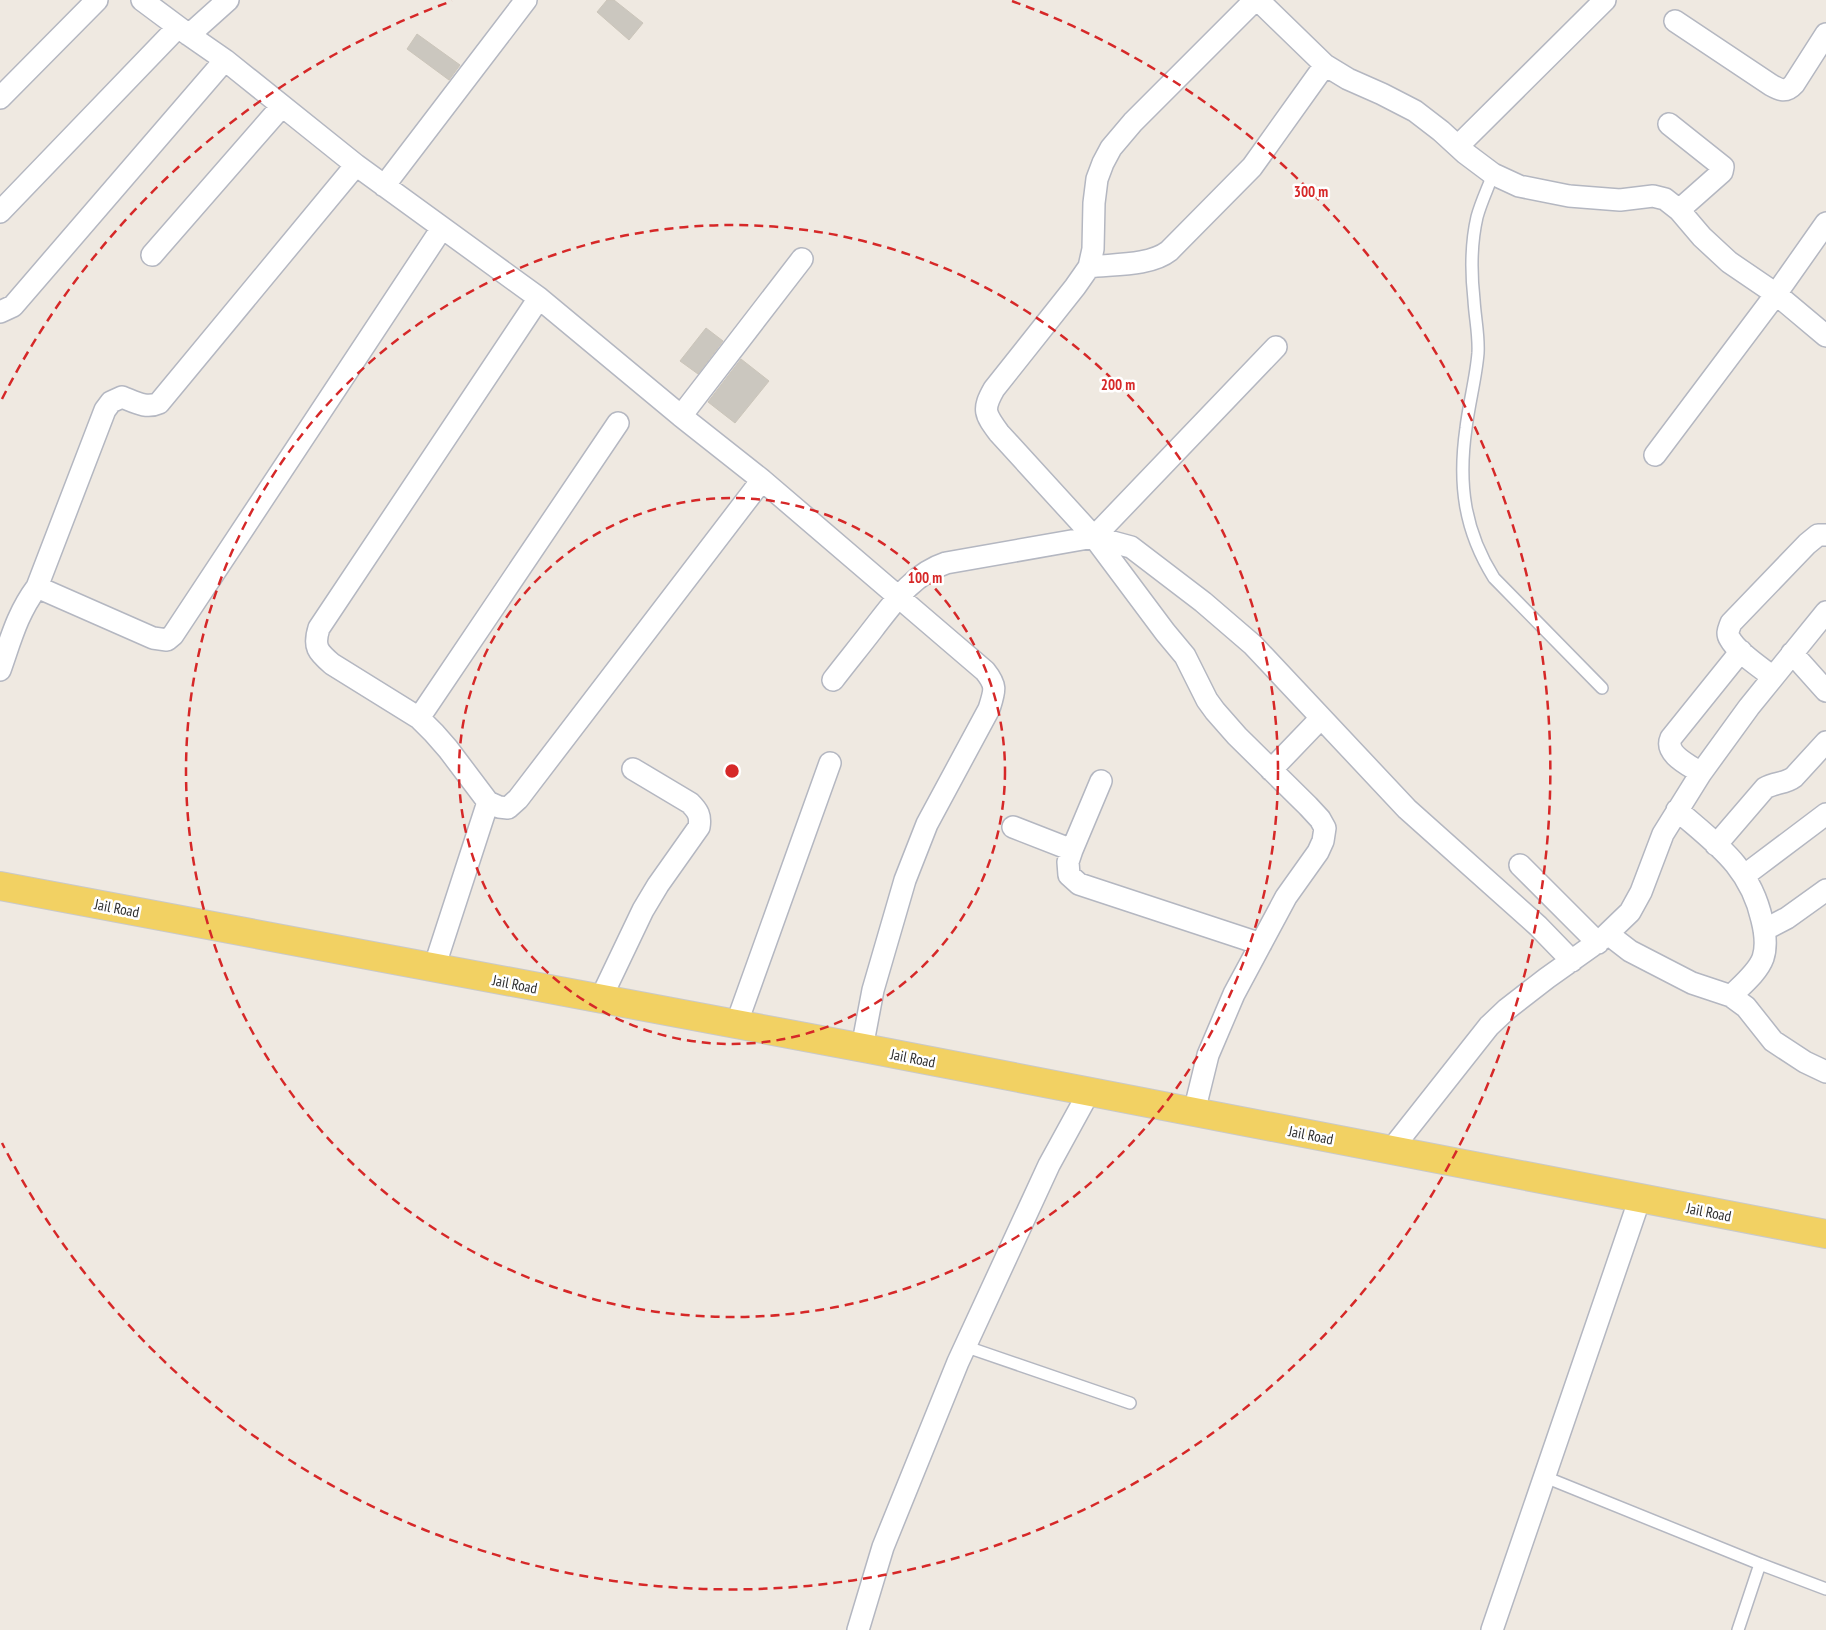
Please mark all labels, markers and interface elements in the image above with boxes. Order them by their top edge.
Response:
text: 300 m [1294,182,1328,201]
text: 200 m [1101,375,1135,394]
text: 100 m [908,568,942,587]
centre of rings [723,762,741,780]
street label: Jail Road [92,894,141,922]
street label: Jail Road [490,970,539,998]
street label: Jail Road [888,1044,937,1072]
street label: Jail Road [1286,1121,1335,1149]
street label: Jail Road [1684,1198,1733,1226]

